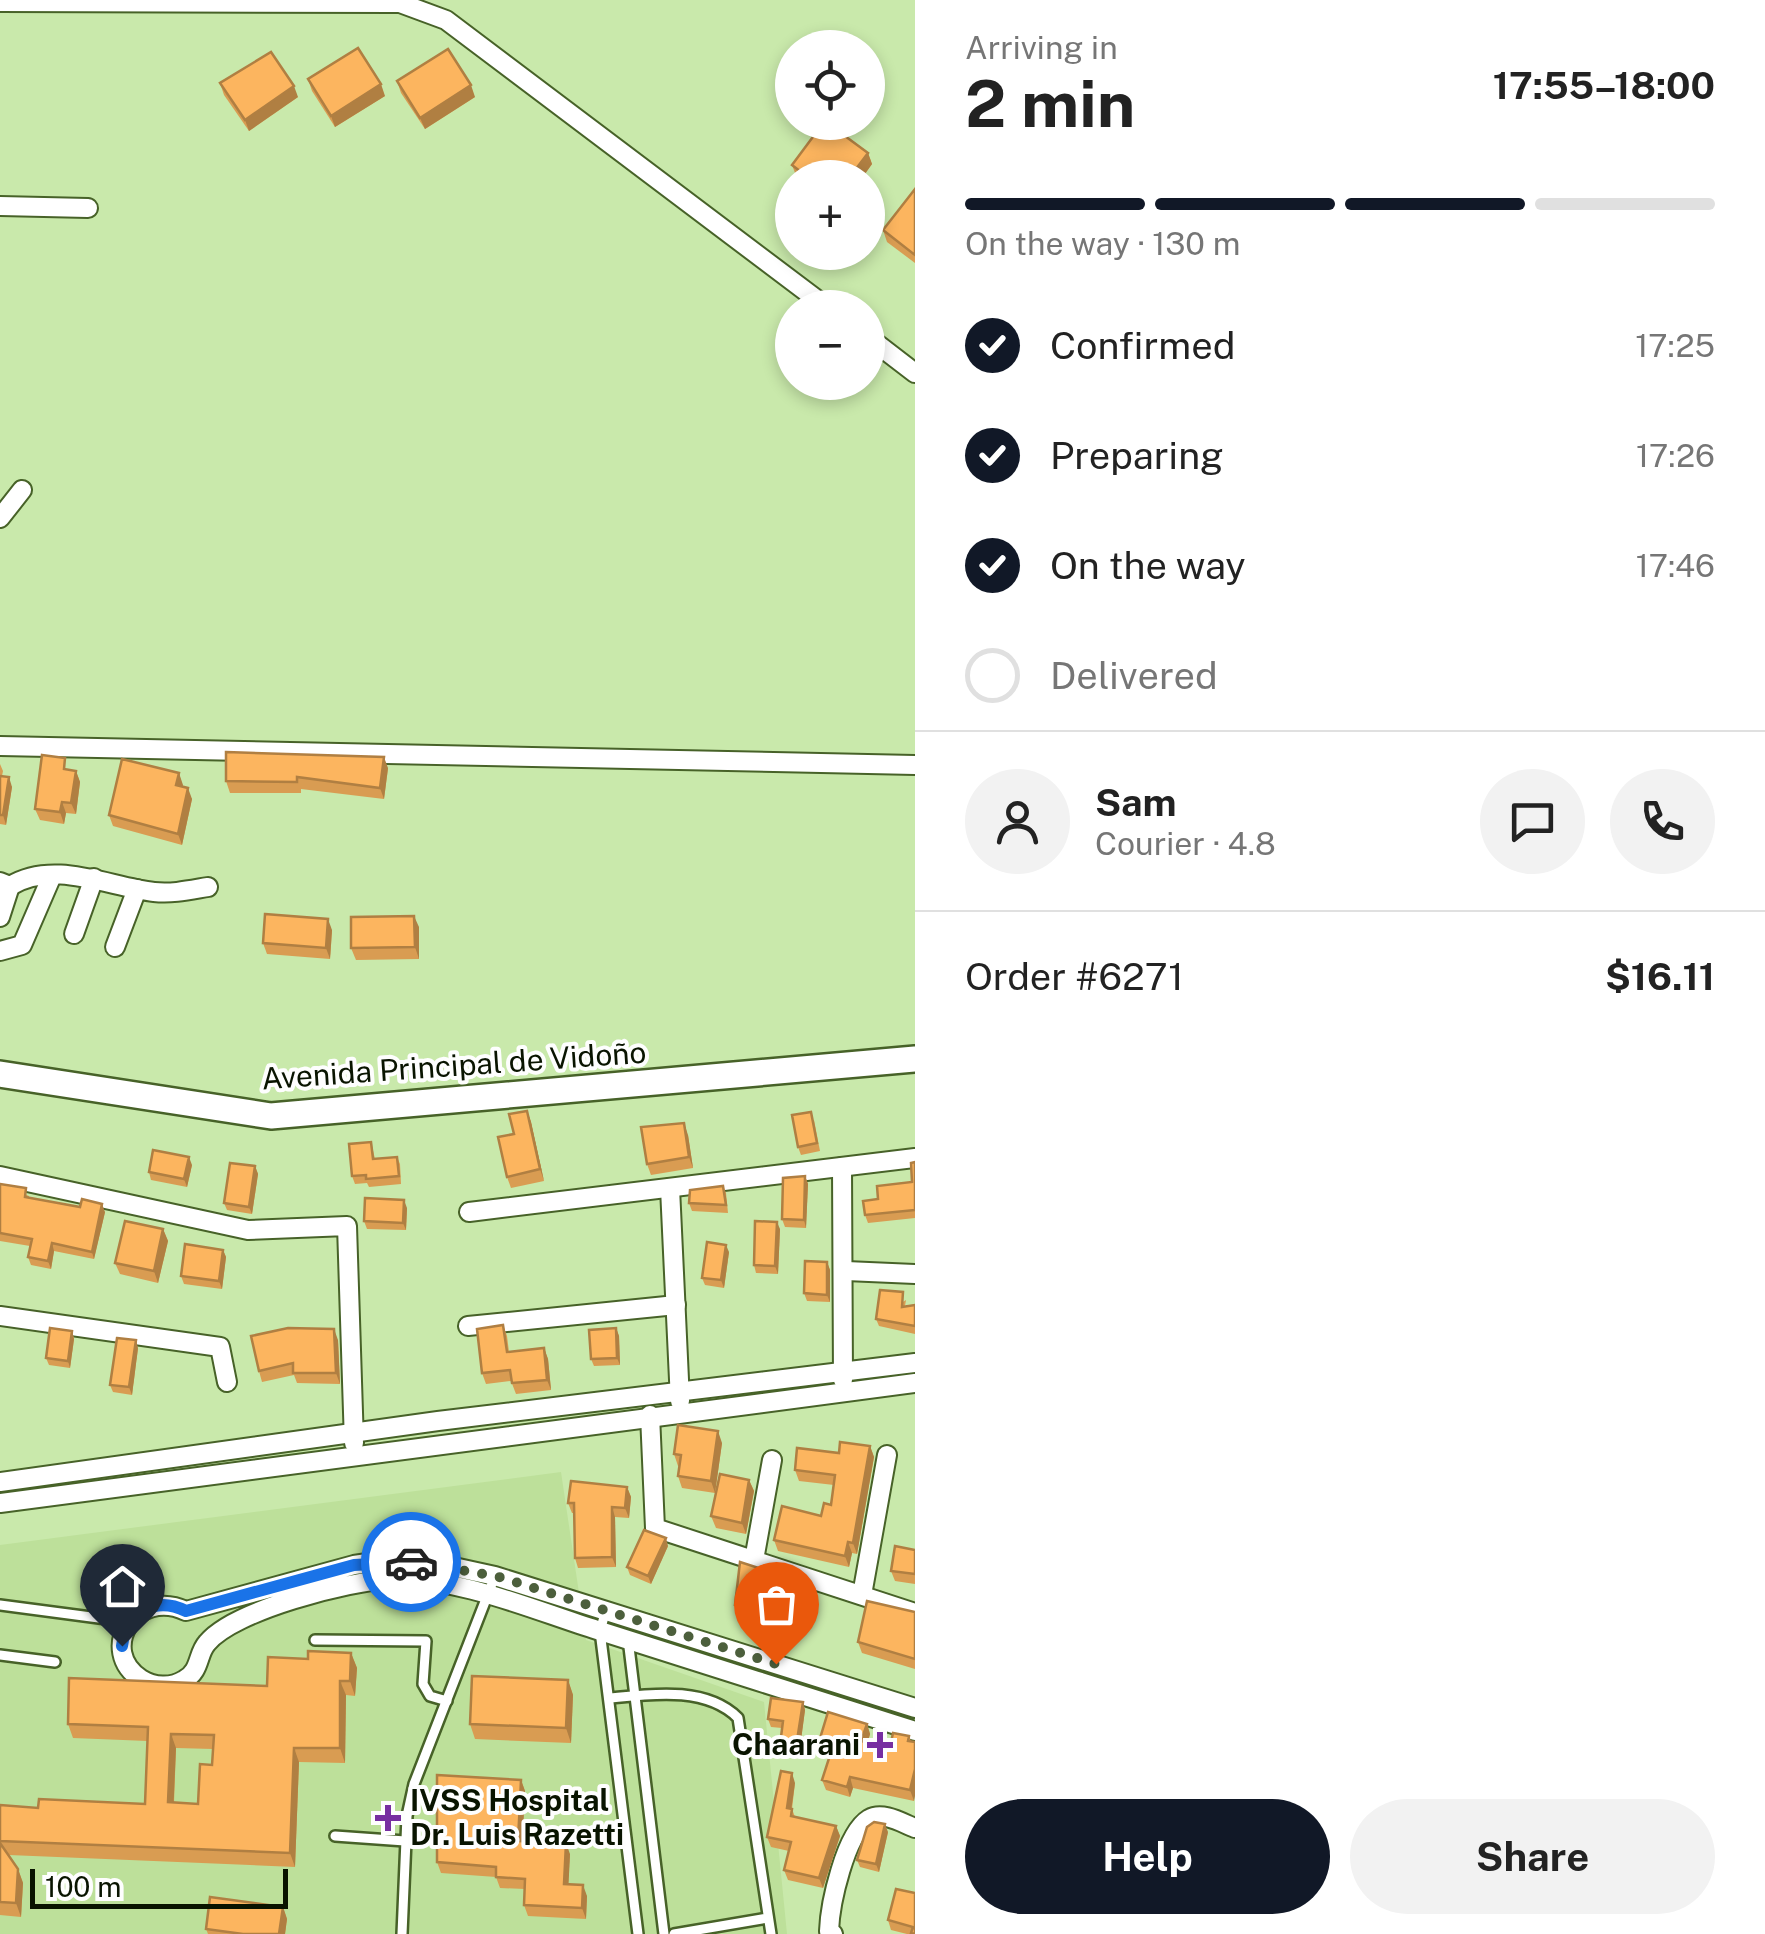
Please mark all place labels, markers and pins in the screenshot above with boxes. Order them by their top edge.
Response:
pin [80,1544,165,1647]
pin [734,1562,819,1665]
place label: Chaarani [732,1726,860,1762]
marker: Chaarani [869,1734,891,1756]
place label: IVSS Hospital Dr. Luis Razetti [410,1782,624,1852]
marker: IVSS Hospital Dr. Luis Razetti [375,1805,401,1831]

